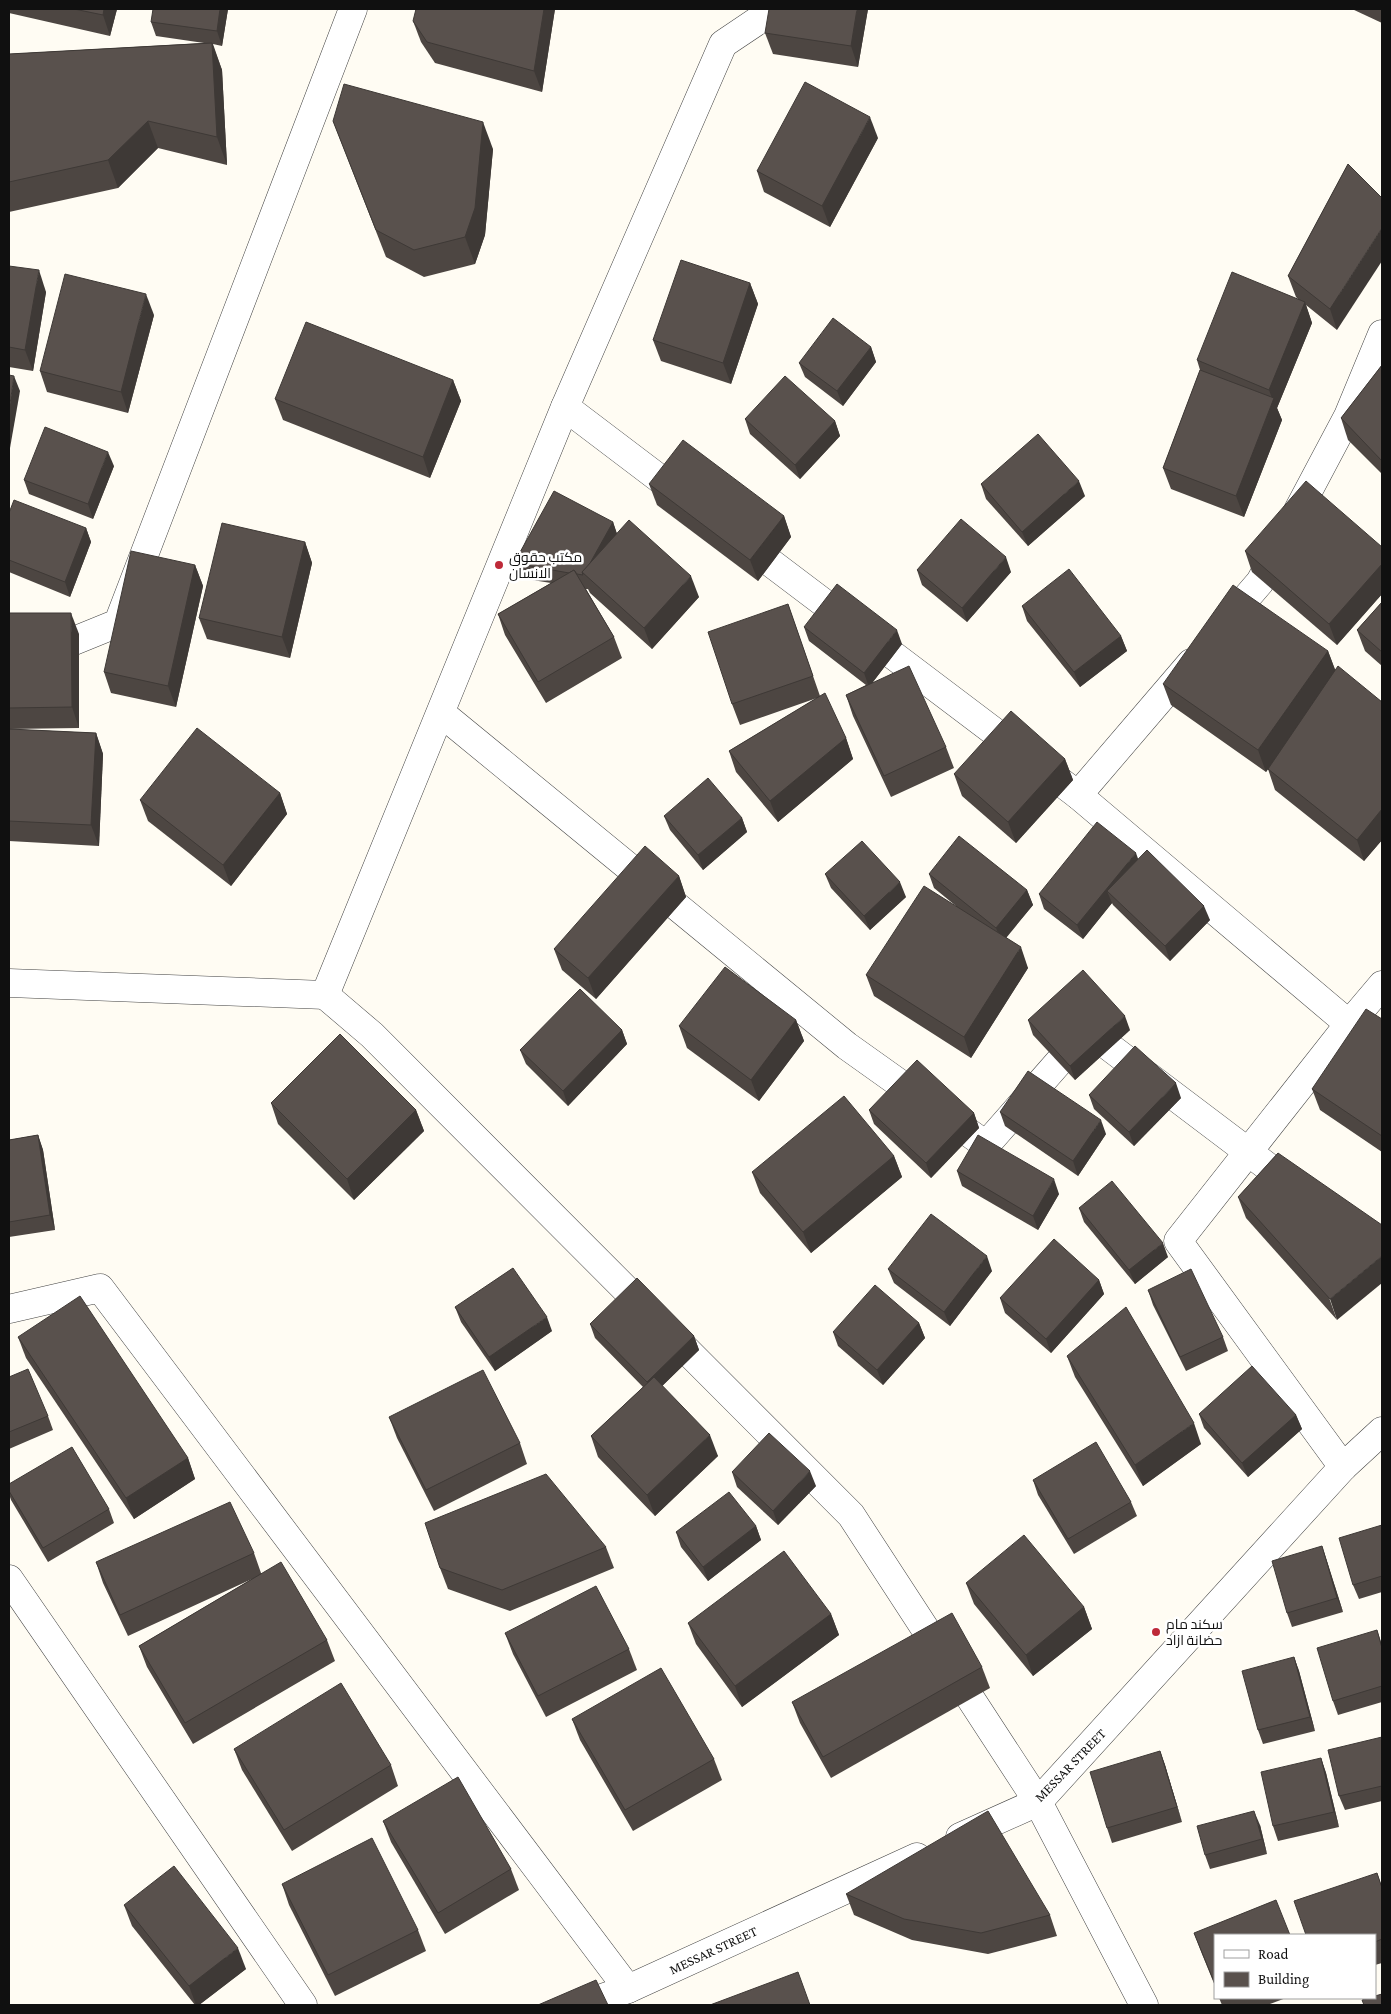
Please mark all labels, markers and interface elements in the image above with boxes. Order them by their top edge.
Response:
place label: مكتب حقوق الانسان [509,549,582,581]
marker: مكتب حقوق الانسان [493,559,505,571]
place label: سكند مام حضانة ازاد [1166,1616,1223,1648]
marker: سكند مام حضانة ازاد [1150,1626,1162,1638]
street label: MESSAR STREET [1031,1725,1109,1805]
street label: MESSAR STREET [666,1922,760,1977]
legend [1214,1934,1376,1999]
text: Road [1258,1946,1289,1962]
text: Building [1258,1971,1309,1988]

